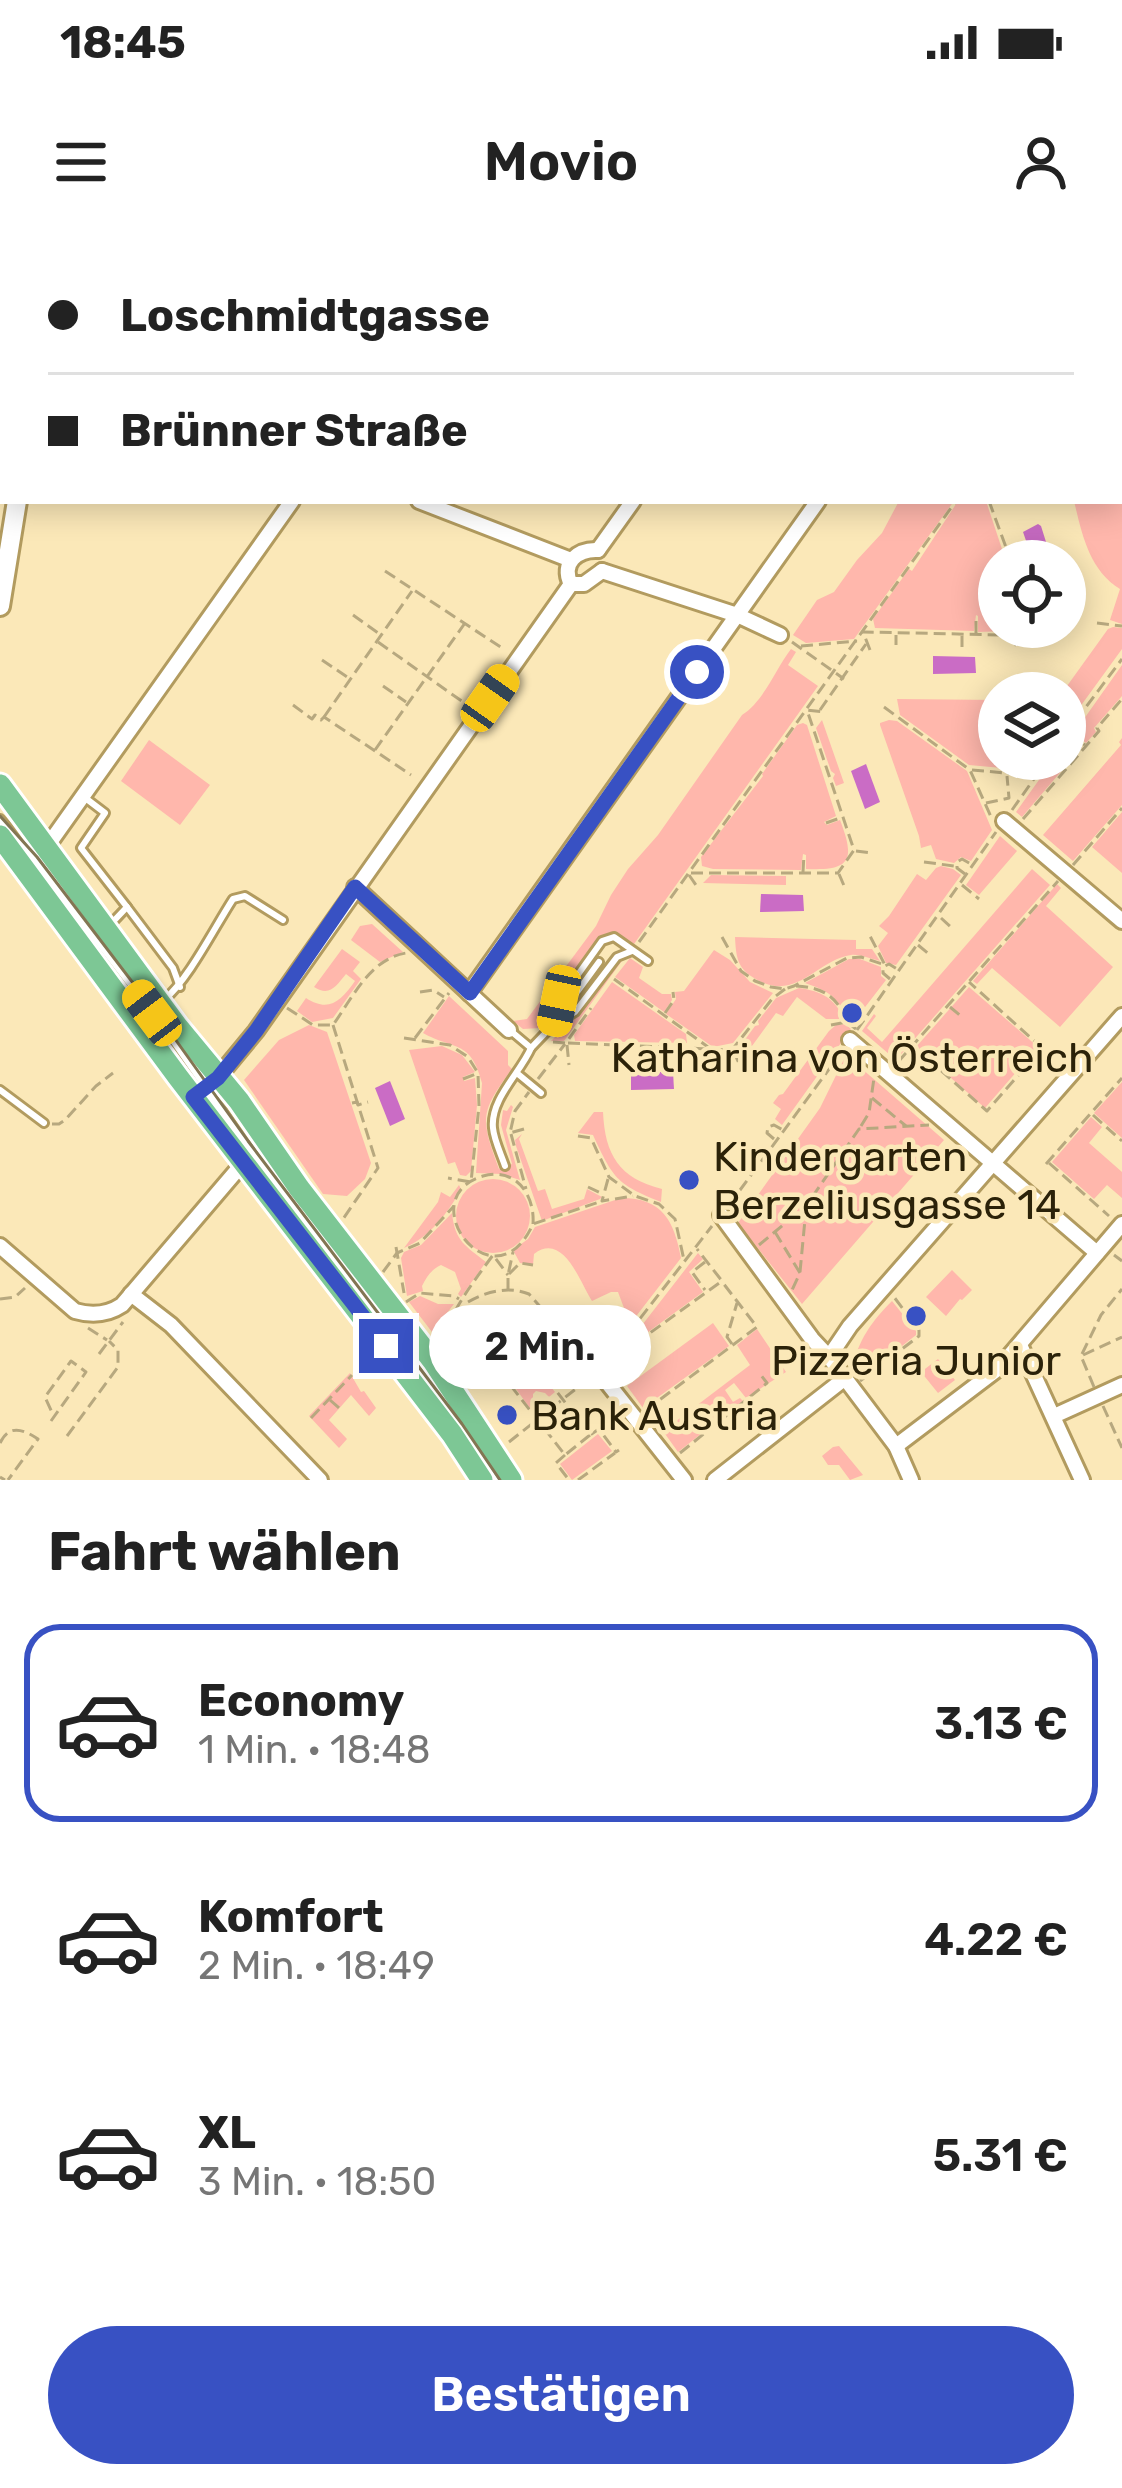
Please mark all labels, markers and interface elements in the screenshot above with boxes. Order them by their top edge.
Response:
text: 18:45 [60,16,186,69]
icon: menu [48,129,114,195]
icon: person [1008,129,1074,195]
text: Movio [484,130,638,194]
text: Loschmidtgasse [120,289,490,342]
text: Brünner Straße [120,404,468,457]
map controls [978,540,1086,780]
button: locate [978,540,1086,648]
route start [670,645,724,699]
car [455,658,525,738]
button: layers [978,672,1086,780]
car [534,962,584,1040]
car [116,973,188,1053]
marker: Katharina von Österreich [839,1000,865,1026]
place label: Katharina von Österreich [610,1033,1094,1083]
place label: Kindergarten Berzeliusgasse 14 [713,1132,1061,1230]
marker: Kindergarten Berzeliusgasse 14 [676,1167,702,1193]
marker: Pizzeria Junior [903,1303,929,1329]
callout: 2 Min. [428,1304,650,1388]
route end [359,1319,413,1373]
text: 2 Min. [484,1324,596,1370]
place label: Pizzeria Junior [771,1336,1061,1386]
place label: Bank Austria [531,1391,778,1441]
marker: Bank Austria [494,1402,520,1428]
text: Fahrt wählen [48,1520,401,1584]
icon: car [54,1669,162,1777]
text: Economy [198,1674,404,1727]
text: 3.13 € [934,1697,1068,1750]
text: 1 Min. · 18:48 [198,1727,431,1773]
icon: car [54,1885,162,1993]
text: Komfort [198,1890,384,1943]
text: 4.22 € [924,1913,1068,1966]
text: 2 Min. · 18:49 [198,1943,435,1989]
icon: car [54,2101,162,2209]
text: XL [198,2106,256,2159]
text: 5.31 € [933,2129,1068,2182]
text: 3 Min. · 18:50 [198,2159,436,2205]
button: Bestätigen [48,2326,1074,2464]

